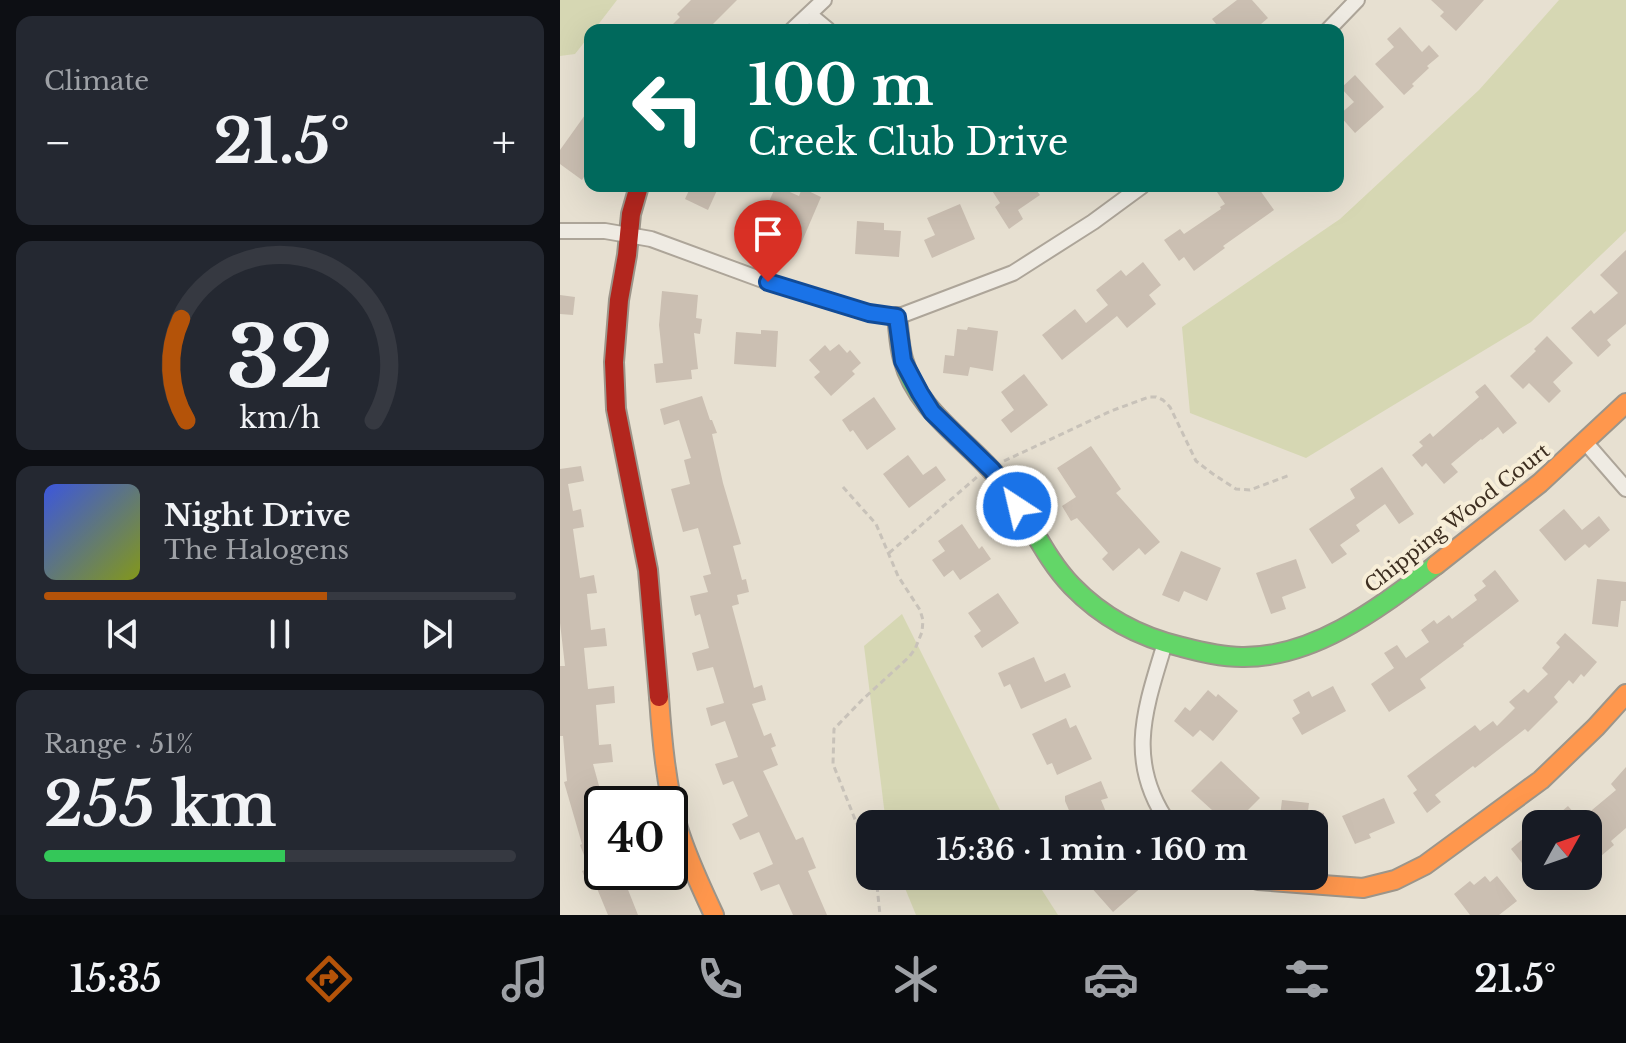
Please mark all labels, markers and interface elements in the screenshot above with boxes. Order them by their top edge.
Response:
text: 100 m [748,51,934,120]
icon: left [616,56,720,160]
text: Climate [44,65,149,97]
text: 21.5° [214,105,350,179]
text: − [44,115,72,170]
text: + [492,115,516,170]
text: Creek Club Drive [748,120,1068,165]
pin [734,200,802,282]
icon: arrive [746,212,790,256]
text: 32 [226,306,334,409]
text: km/h [239,400,321,436]
street label: Chipping Wood Court [1360,438,1555,598]
position arrow [975,464,1059,548]
text: Night Drive [164,497,350,534]
text: The Halogens [164,534,349,566]
icon: previous [101,612,145,656]
icon: pause [258,612,302,656]
icon: next [415,612,459,656]
text: Range · 51% [44,728,193,760]
text: 255 km [44,768,277,842]
speed limit sign: 40 [584,786,688,890]
north arrow [1522,810,1602,890]
map controls [1522,810,1602,890]
text: 15:36 · 1 min · 160 m [936,831,1248,868]
icon: directions [301,951,357,1007]
icon: music [497,951,553,1007]
icon: phone [692,951,748,1007]
icon: climate [888,951,944,1007]
icon: car [1083,951,1139,1007]
icon: filters [1279,951,1335,1007]
text: 15:35 [70,957,161,1002]
text: 21.5° [1474,957,1556,1002]

